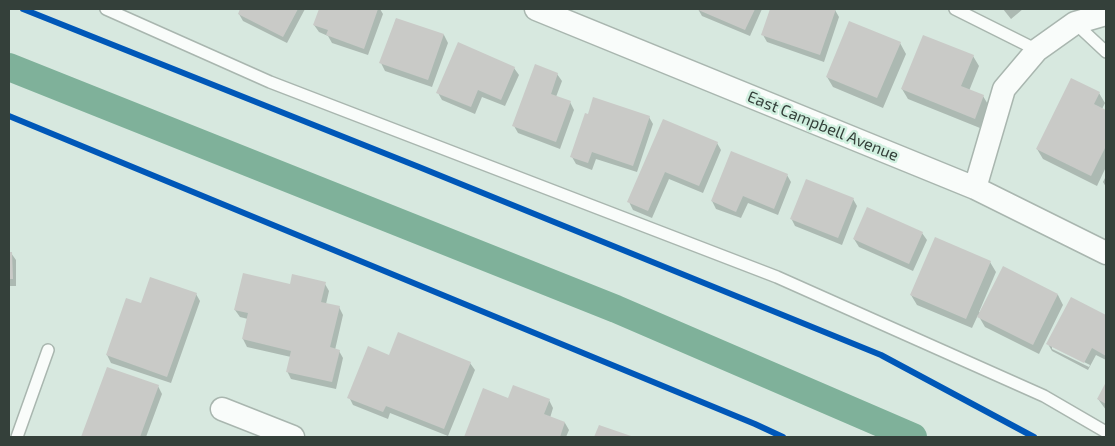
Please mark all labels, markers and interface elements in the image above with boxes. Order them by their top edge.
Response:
street label: East Campbell Avenue [745,87,901,165]

